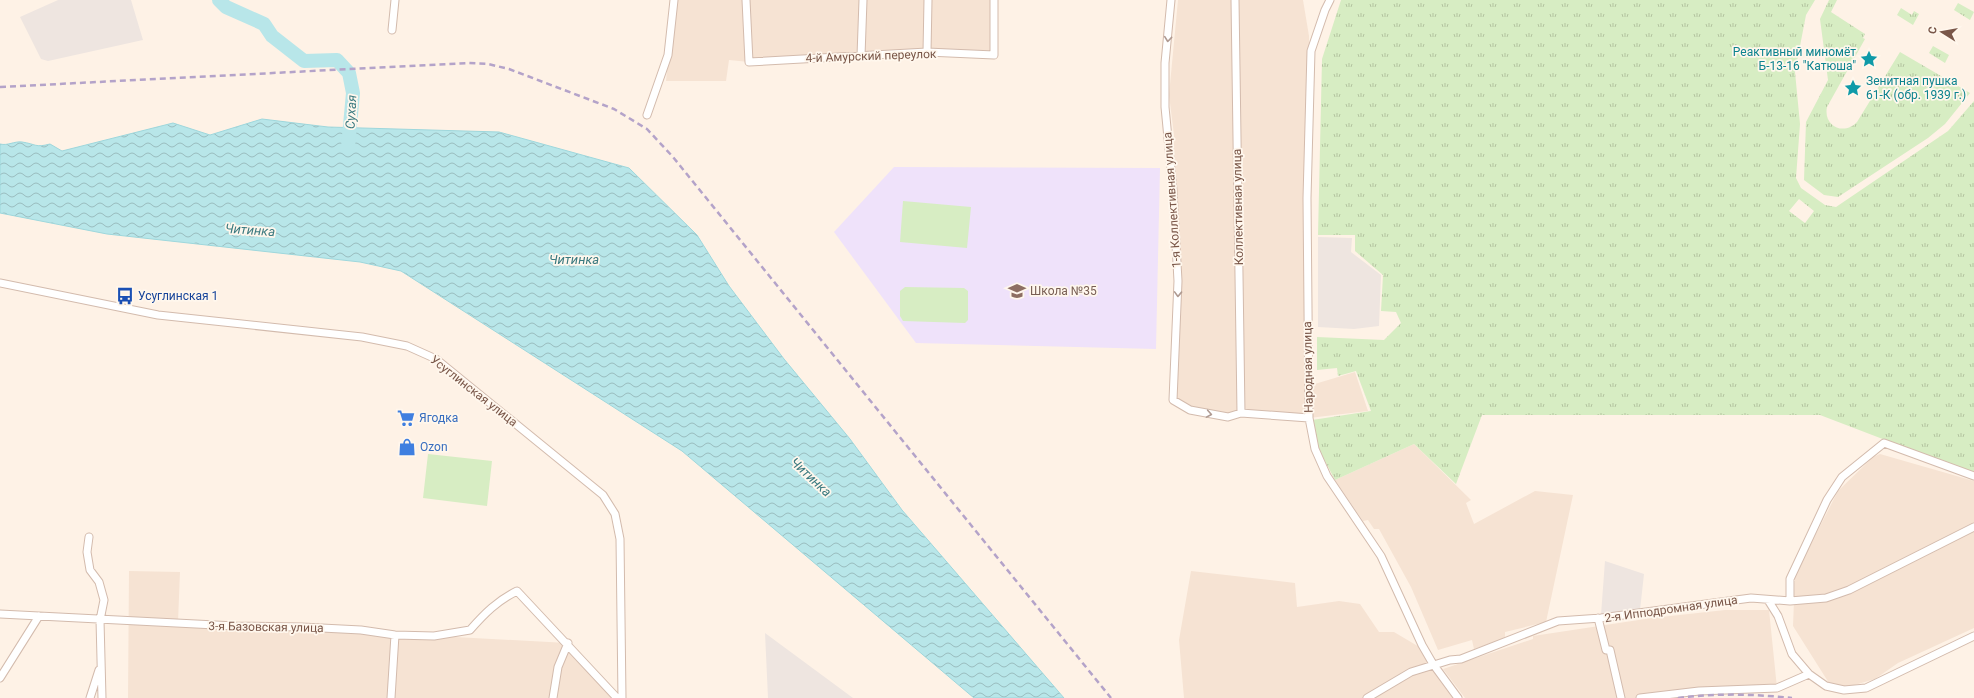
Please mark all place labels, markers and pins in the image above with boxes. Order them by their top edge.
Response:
place label: Реактивный миномёт Б-13-16 "Катюша" [1733,45,1856,73]
place icon: Реактивный миномёт Б-13-16 "Катюша" [1859,49,1879,69]
place label: Зенитная пушка 61-К (обр. 1939 г.) [1866,74,1966,102]
place icon: Зенитная пушка 61-К (обр. 1939 г.) [1843,78,1863,98]
school or university icon: Школа №35 [1007,281,1027,301]
place label: Школа №35 [1030,284,1097,298]
bus stop icon: Усуглинская 1 [115,286,135,306]
place label: Усуглинская 1 [138,289,218,303]
supermarket icon: Ягодка [396,408,416,428]
place label: Ягодка [419,411,458,425]
shop icon: Ozon [397,437,417,457]
place label: Ozon [420,440,448,454]

